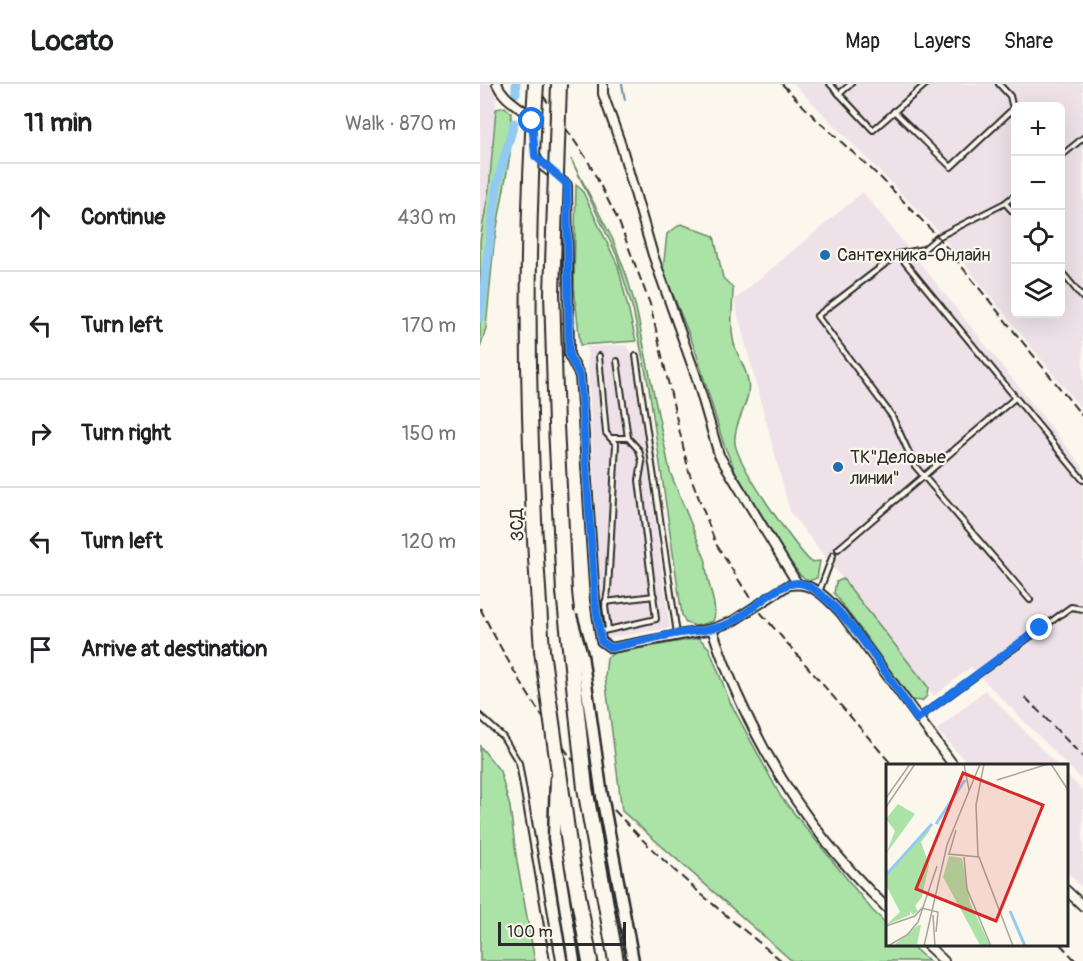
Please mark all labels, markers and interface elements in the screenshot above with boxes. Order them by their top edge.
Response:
text: Locato [30,24,114,59]
text: Map [845,28,880,55]
text: Layers [913,28,971,55]
text: Share [1004,28,1053,55]
map controls [1011,102,1065,318]
button: + [1011,102,1065,156]
text: 11 min [24,107,92,139]
route start [518,107,544,133]
text: Walk · 870 m [345,111,456,136]
button: − [1011,156,1065,210]
icon: ahead [24,201,57,234]
text: Continue [81,203,165,231]
text: 430 m [397,205,456,230]
button: locate [1011,210,1065,264]
place label: Сантехника-Онлайн [837,244,991,267]
marker: Сантехника-Онлайн [818,248,832,262]
button: layers [1011,264,1065,318]
icon: left [24,309,57,342]
text: Turn left [81,311,163,339]
text: 170 m [402,313,456,338]
icon: right [24,417,57,450]
text: Turn right [81,419,171,447]
text: 150 m [402,421,456,446]
place label: ТК"Деловые линии" [850,446,946,490]
marker: ТК"Деловые линии" [831,460,845,474]
street label: ЗСД [505,508,530,542]
icon: left [24,525,57,558]
text: Turn left [81,527,163,555]
text: 120 m [401,529,456,554]
route end [1026,614,1052,640]
icon: arrive [24,633,57,666]
text: Arrive at destination [81,635,267,663]
inset map [886,764,1068,946]
scale bar [498,919,626,946]
text: 100 m [507,922,553,942]

